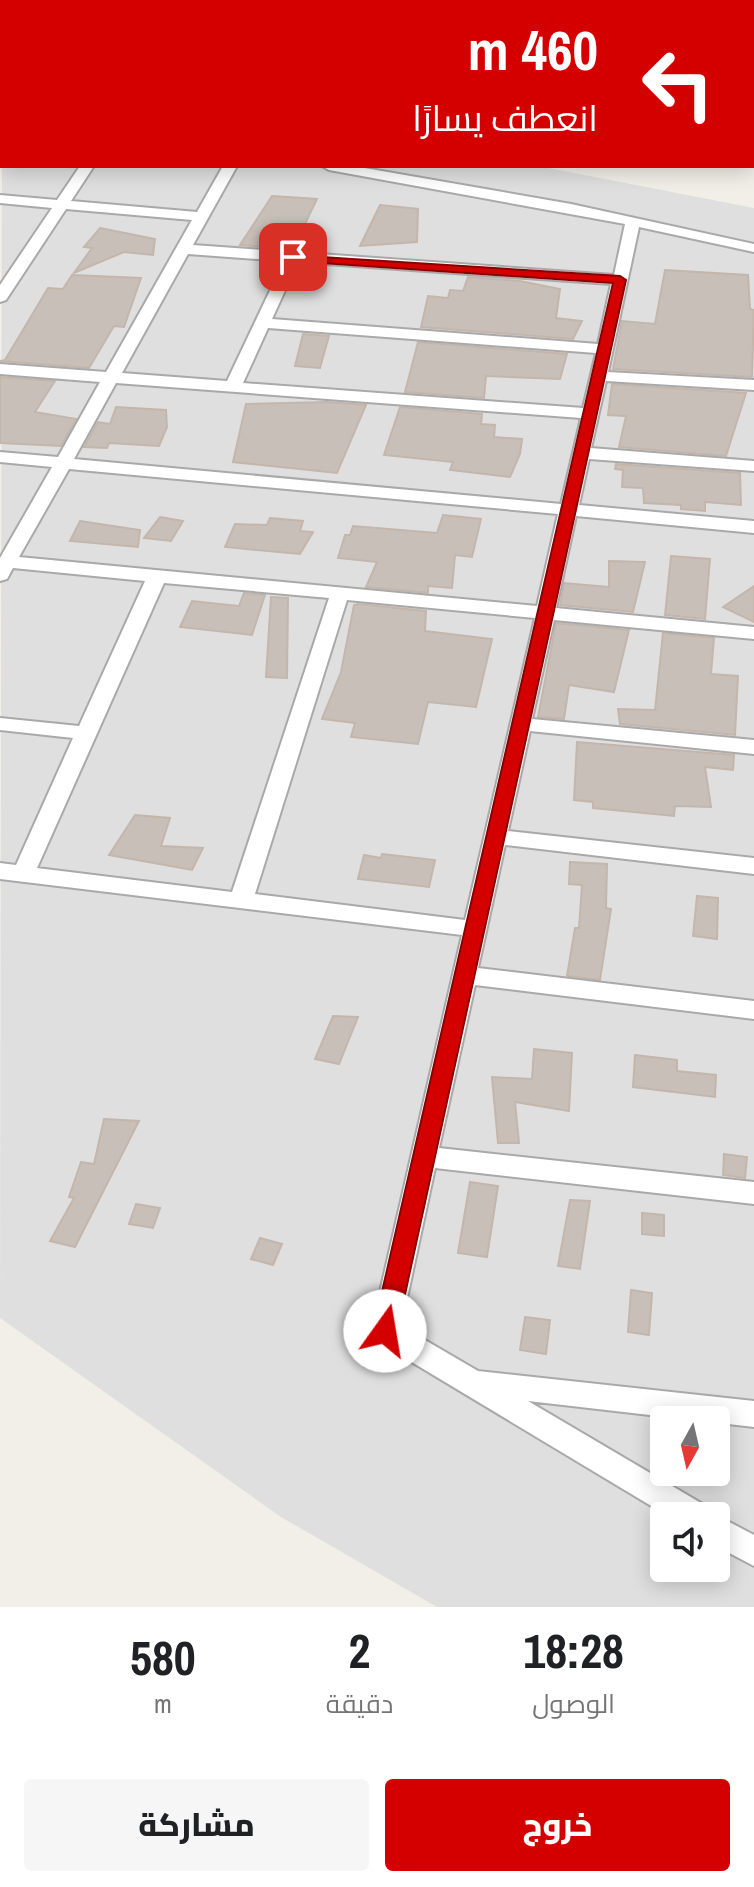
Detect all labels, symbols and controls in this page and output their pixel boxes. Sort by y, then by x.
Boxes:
text: 460 m [468,12,598,87]
icon: left [626,32,730,136]
text: انعطف يسارًا [412,94,598,142]
pin [259,223,327,291]
icon: arrive [271,235,315,279]
position arrow [343,1289,427,1373]
north arrow [650,1406,730,1486]
map controls [650,1406,730,1582]
button: sound [650,1502,730,1582]
text: 2 [349,1618,370,1683]
text: 18:28 [523,1618,624,1683]
text: 580 [130,1625,196,1690]
text: m [154,1686,172,1721]
text: دقيقة [326,1686,393,1721]
text: الوصول [532,1686,615,1721]
button: مشاركة [24,1779,369,1871]
button: خروج [385,1779,730,1871]

